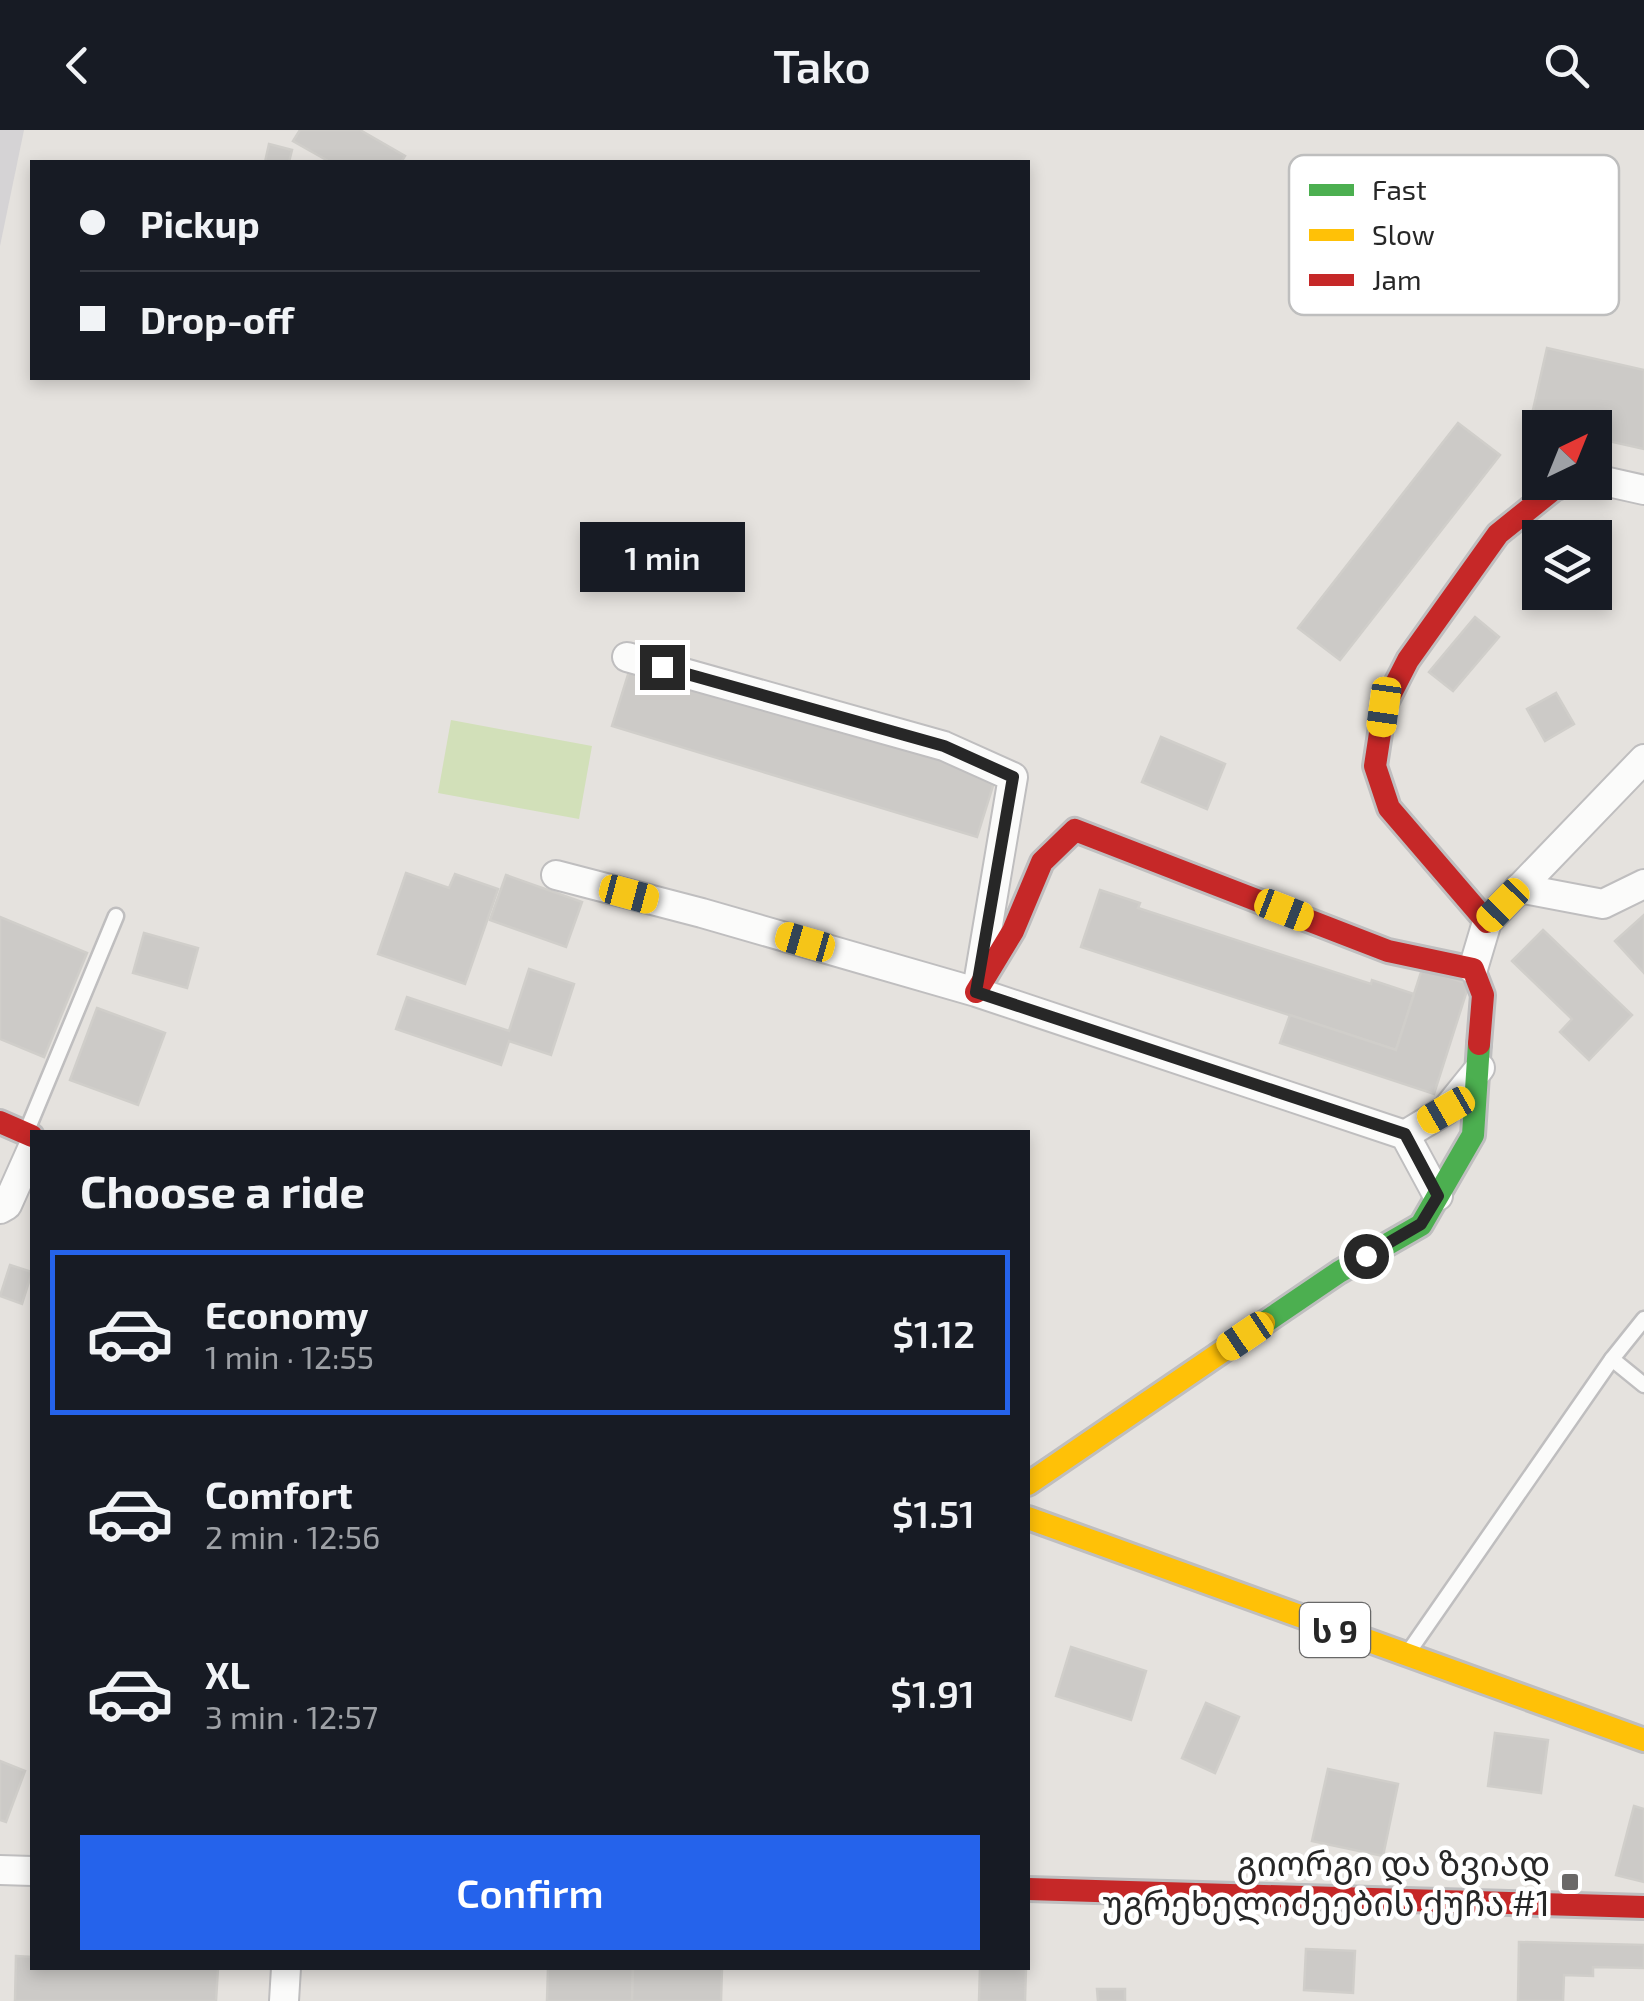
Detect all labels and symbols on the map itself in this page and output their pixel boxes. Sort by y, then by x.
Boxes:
legend [1289,155,1619,315]
text: Fast [1372,172,1427,206]
text: Slow [1372,217,1435,251]
text: Jam [1372,262,1421,296]
north arrow [1522,410,1612,500]
callout: 1 min [580,522,744,592]
route end [640,645,685,690]
car [1365,675,1403,739]
car [596,872,662,916]
car [1471,873,1535,937]
car [1251,885,1317,935]
car [772,919,838,965]
car [1413,1082,1479,1138]
route start [1344,1234,1389,1279]
car [1212,1307,1278,1365]
road number: ს 9 [1300,1603,1370,1657]
place label: გიორგი და ზვიად უგრეხელიძეების ქუჩა #1 [1102,1841,1550,1925]
marker: გიორგი და ზვიად უგრეხელიძეების ქუჩა #1 [1559,1871,1581,1893]

